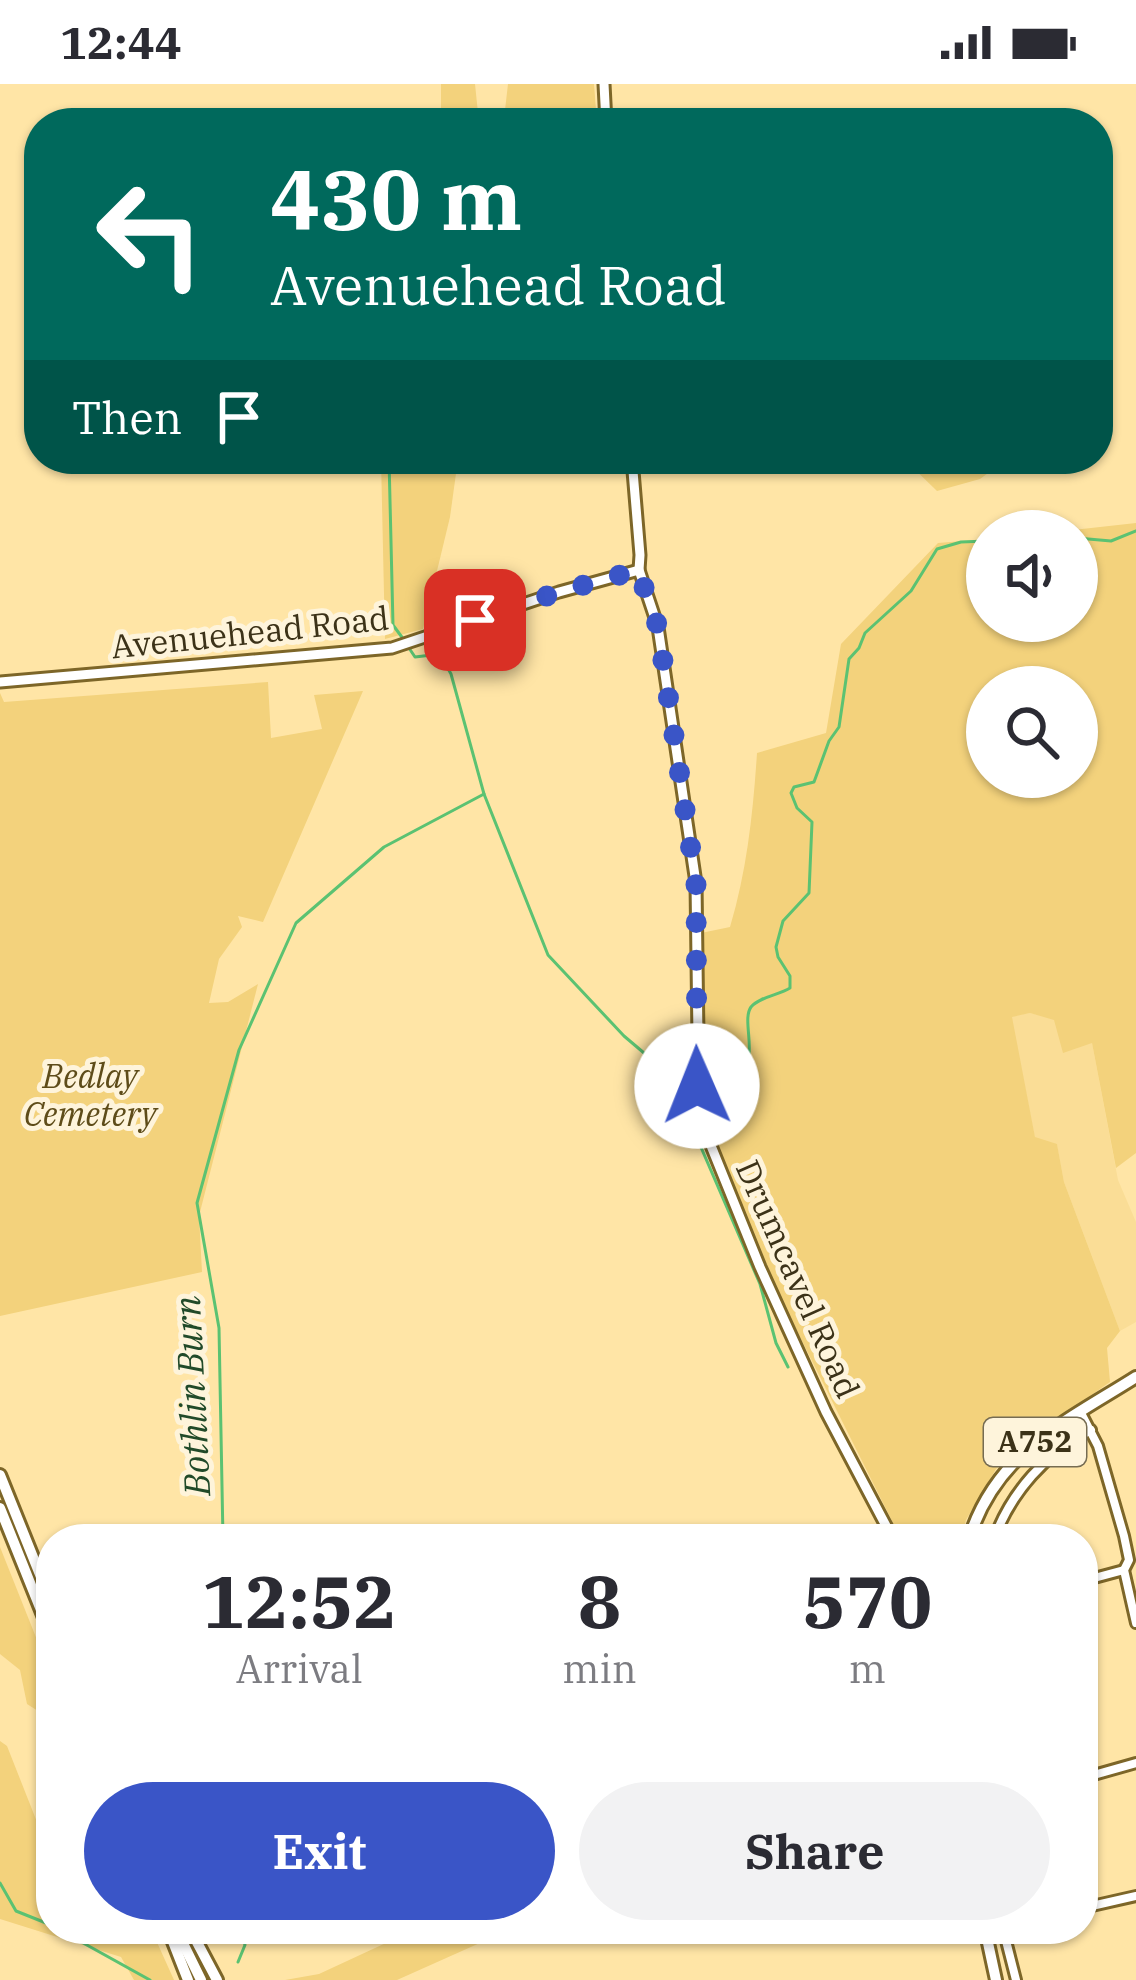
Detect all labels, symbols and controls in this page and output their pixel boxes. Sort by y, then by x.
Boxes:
text: 12:44 [60,13,182,71]
text: 430 m [270,144,522,253]
icon: left [72,156,228,312]
text: Avenuehead Road [270,250,727,320]
icon: arrive [206,384,272,450]
text: Then [72,388,182,446]
map controls [966,510,1098,798]
button: sound [966,510,1098,642]
pin [424,569,526,671]
icon: arrive [442,587,508,653]
street label: Avenuehead Road [109,596,391,667]
button: search [966,666,1098,798]
position arrow [634,1023,760,1149]
park label: Bedlay Cemetery [24,1054,159,1135]
street label: Drumcavel Road [727,1153,870,1405]
water label: Bothlin Burn [163,1294,220,1498]
road number: A752 [984,1418,1086,1466]
text: 12:52 [202,1554,396,1648]
text: 8 [578,1554,621,1648]
text: 570 [803,1554,932,1648]
text: Arrival [236,1643,363,1694]
text: min [562,1643,637,1694]
text: m [849,1643,886,1694]
button: Exit [84,1782,555,1920]
button: Share [579,1782,1050,1920]

